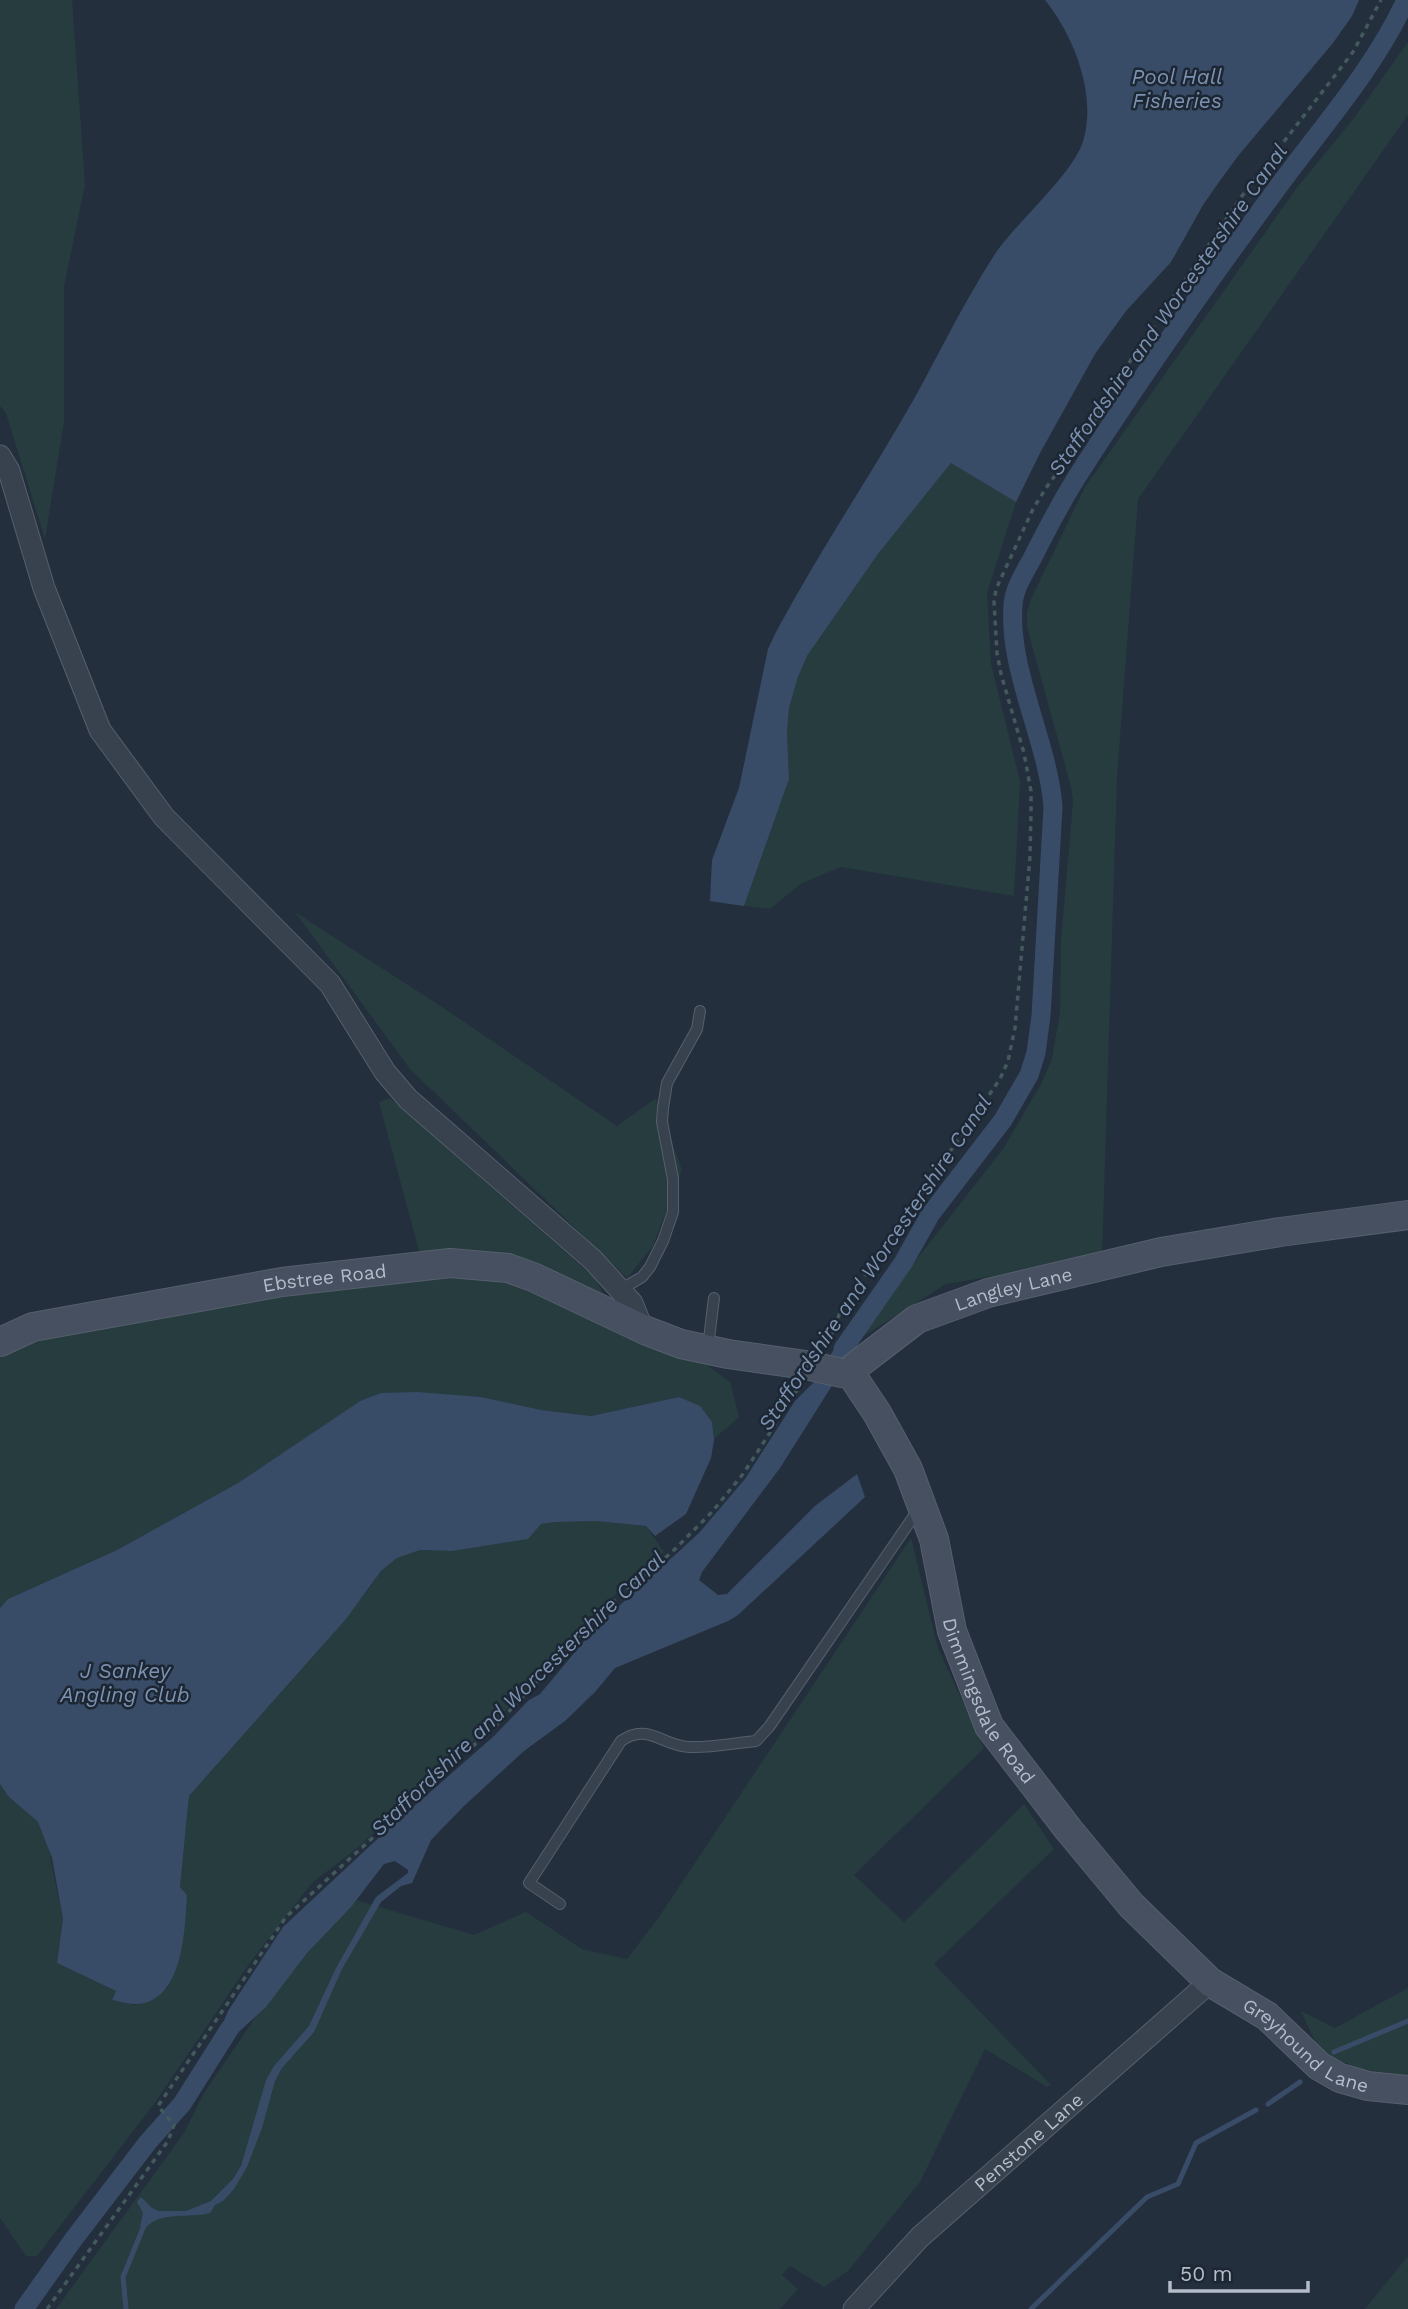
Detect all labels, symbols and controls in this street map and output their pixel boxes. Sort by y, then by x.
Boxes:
water label: Pool Hall Fisheries [1132,64,1222,113]
water label: Staffordshire and Worcestershire Canal [1043,139,1292,480]
water label: Staffordshire and Worcestershire Canal [753,1090,997,1435]
street label: Ebstree Road [261,1259,388,1297]
street label: Langley Lane [951,1262,1074,1316]
water label: Staffordshire and Worcestershire Canal [365,1546,670,1841]
street label: Dimmingsdale Road [938,1616,1040,1788]
water label: J Sankey Angling Club [59,1658,190,1707]
street label: Greyhound Lane [1239,1993,1371,2098]
street label: Penstone Lane [969,2088,1088,2196]
scale bar [1170,2250,1308,2294]
text: 50 m [1180,2261,1232,2286]

